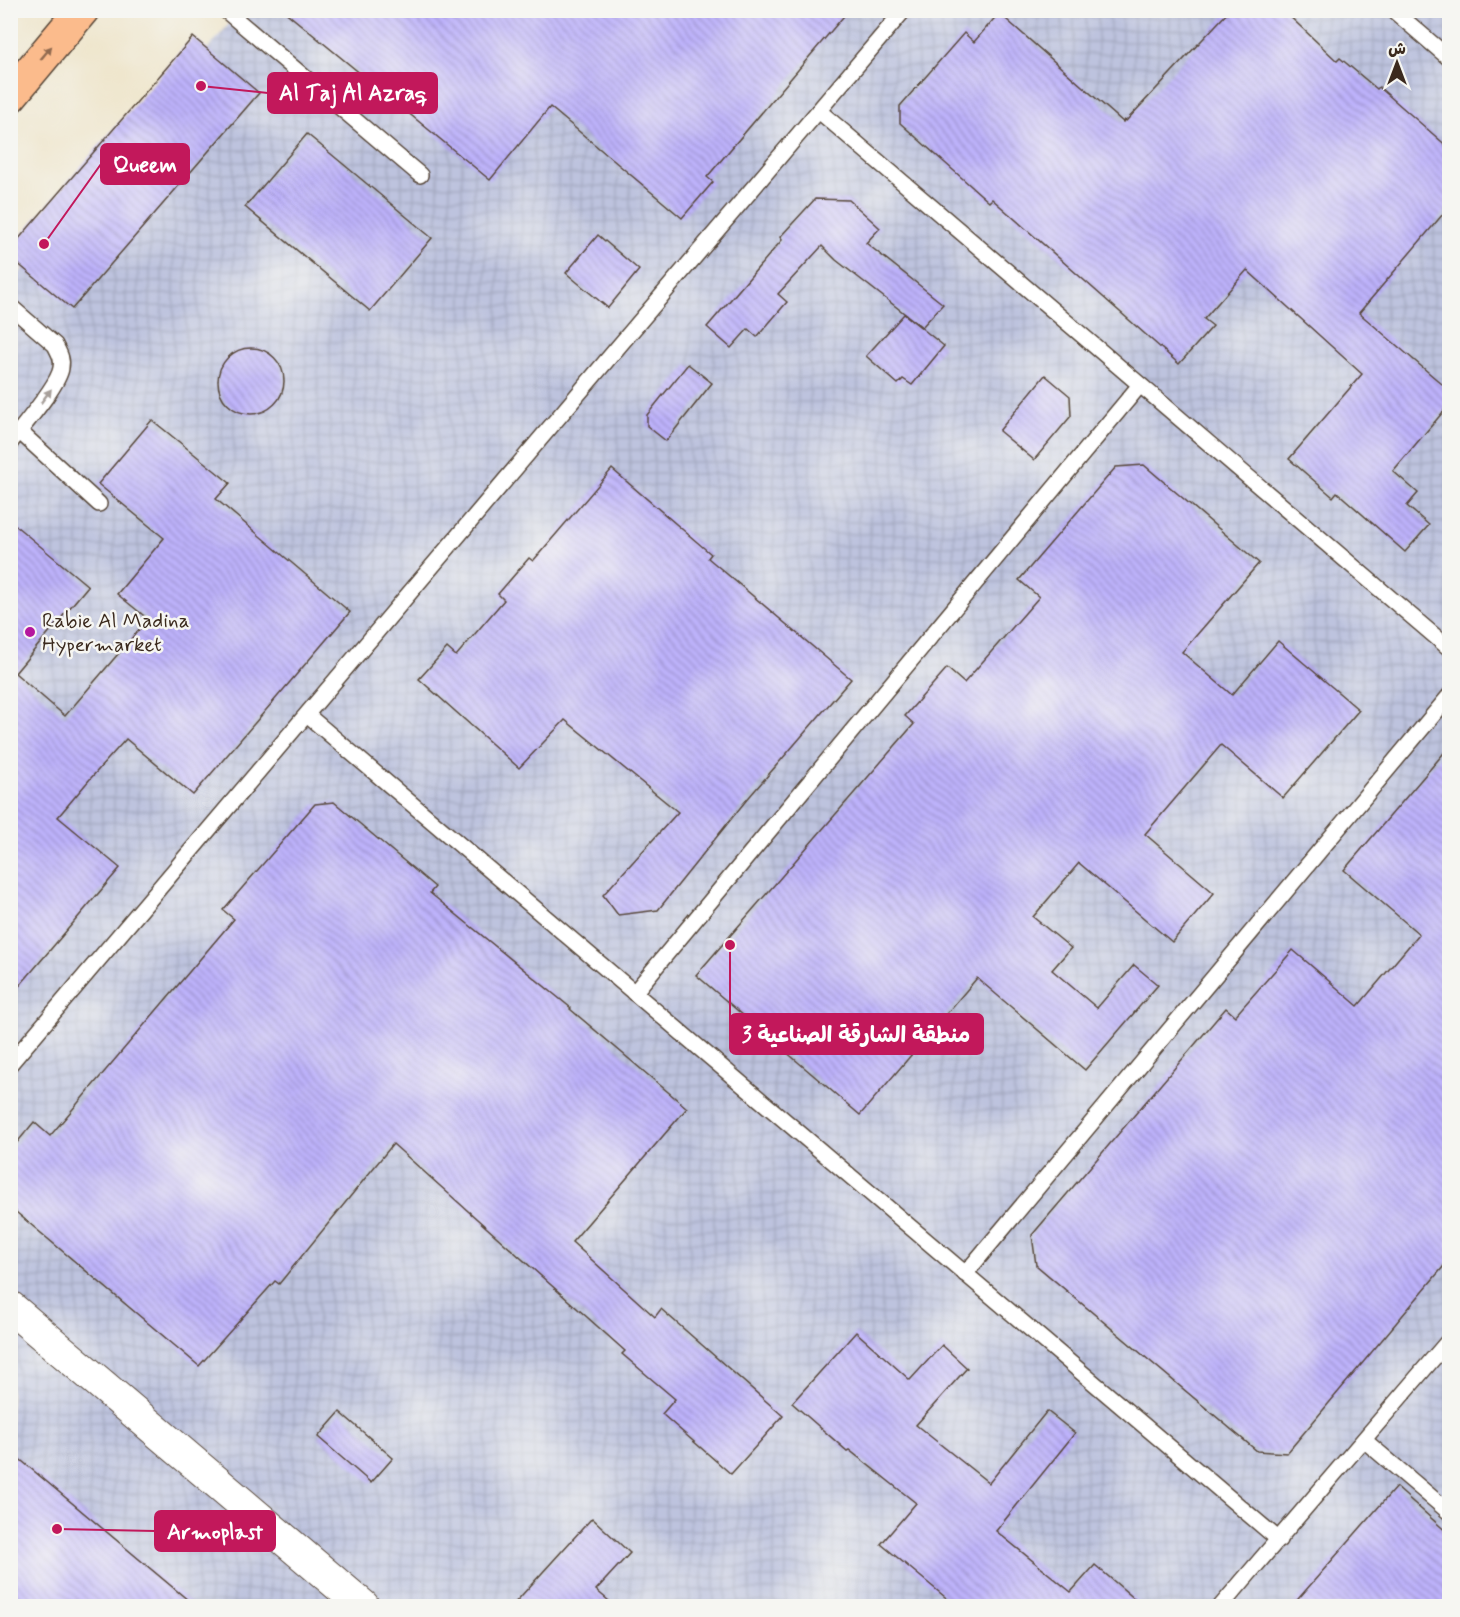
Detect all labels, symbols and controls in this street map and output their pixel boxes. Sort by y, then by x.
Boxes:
north arrow [1367,33,1427,93]
text: ش [1388,39,1406,60]
one-way arrow [40,45,53,61]
callout: Al Taj Al Azraq [268,73,437,113]
text: Al Taj Al Azraq [279,80,427,109]
callout: Queem [101,144,189,184]
text: Queem [113,152,177,180]
one-way arrow [39,389,51,404]
place label: Rabie Al Madina Hypermarket [42,607,189,659]
marker: Rabie Al Madina Hypermarket [23,625,37,639]
callout: منطقة الشارقة الصناعية 3 [730,1014,983,1054]
text: منطقة الشارقة الصناعية 3 [742,1022,970,1050]
callout: Armoplast [155,1511,275,1551]
text: Armoplast [167,1519,264,1547]

